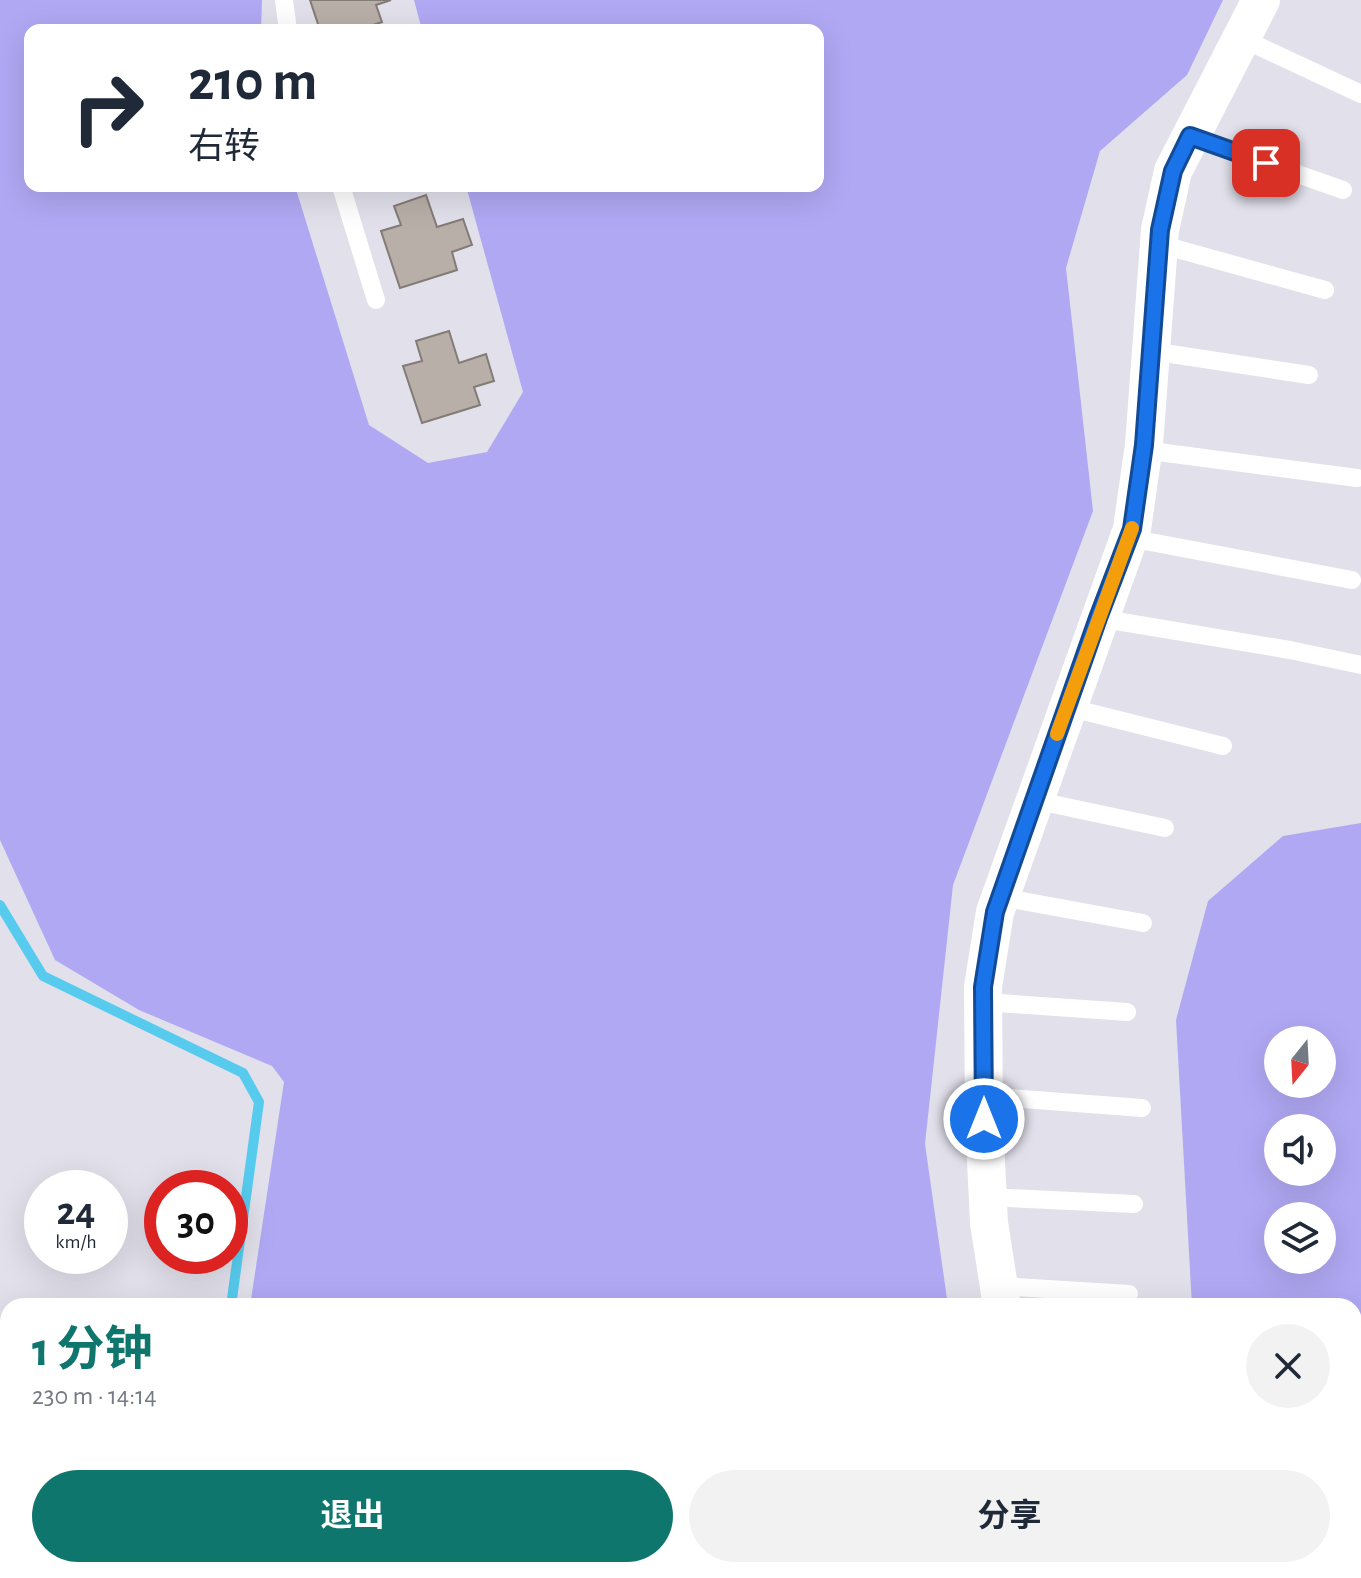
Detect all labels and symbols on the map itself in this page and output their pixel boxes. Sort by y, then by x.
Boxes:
pin [1232,129,1300,197]
north arrow [1264,1026,1336,1098]
position arrow [942,1077,1026,1161]
speed limit sign: 30 [144,1170,248,1274]

